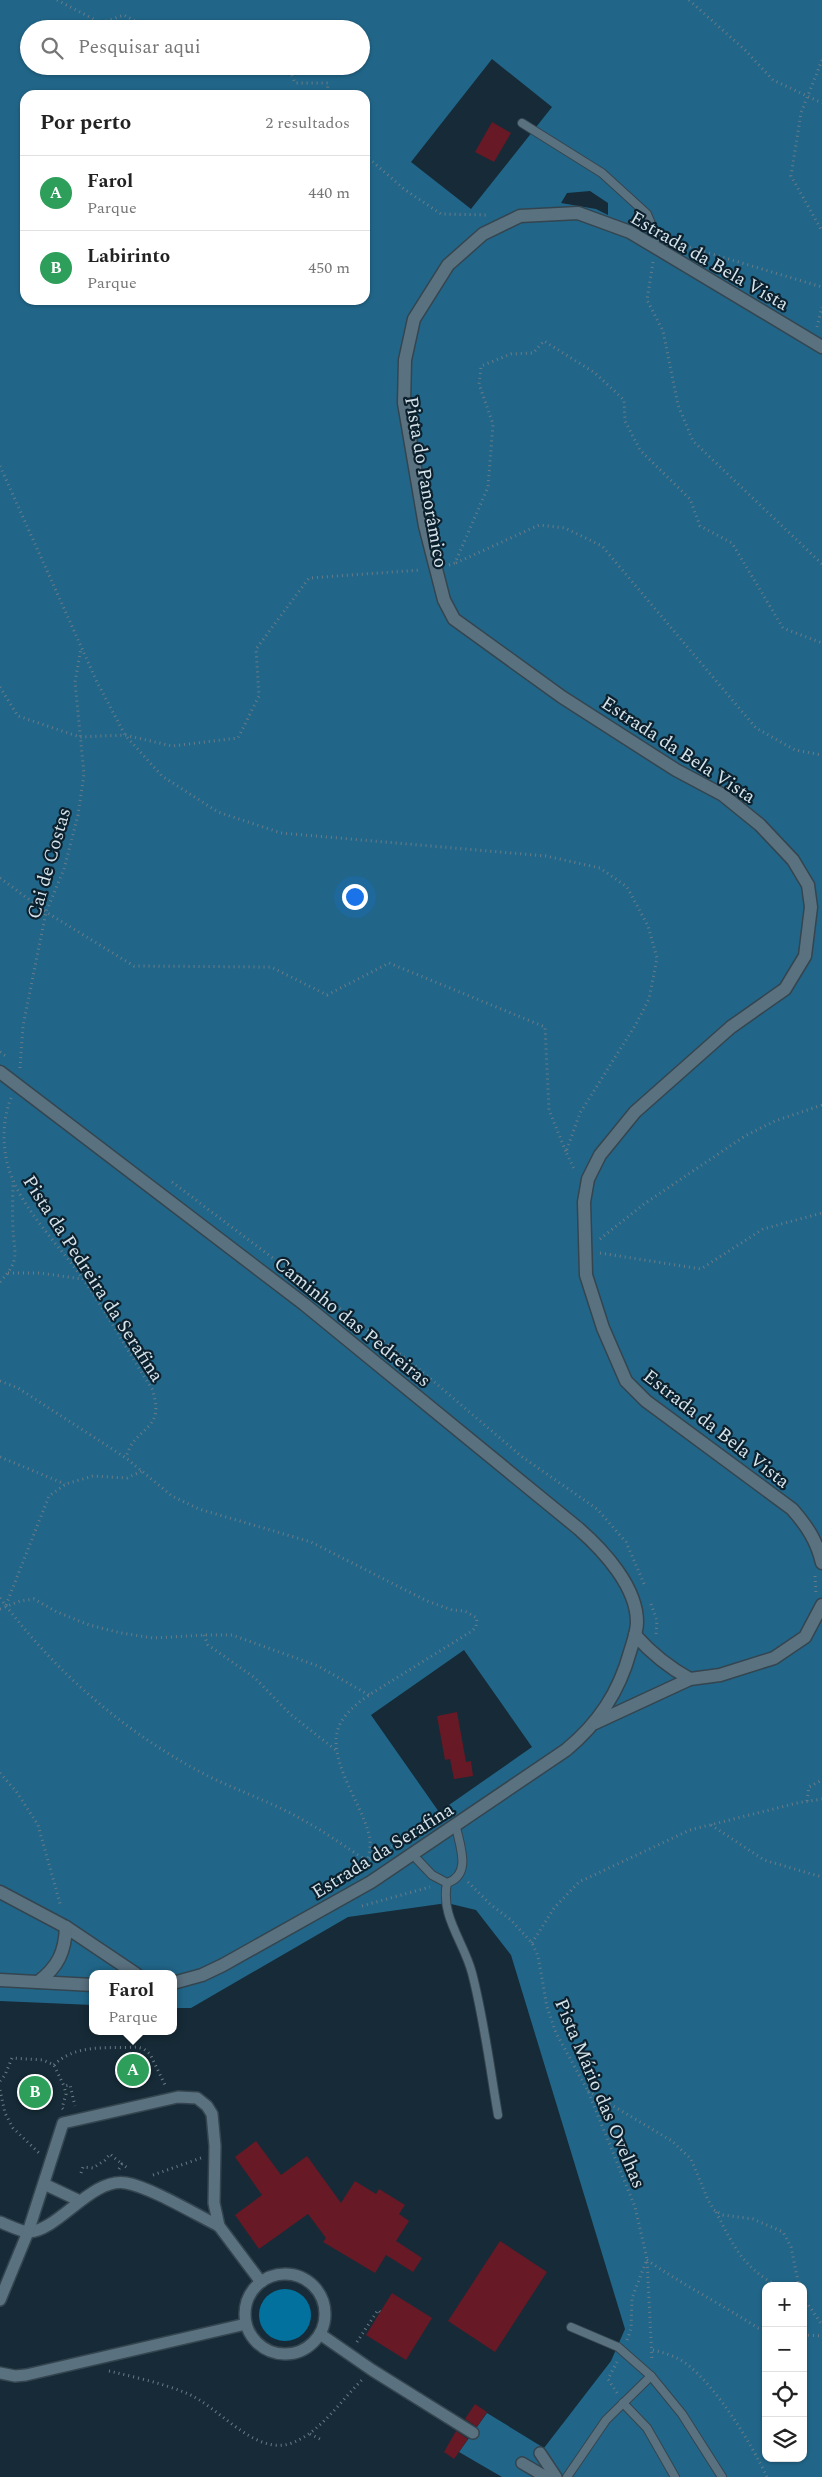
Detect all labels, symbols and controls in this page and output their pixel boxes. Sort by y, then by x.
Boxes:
search box [20,20,370,75]
text: Pesquisar aqui [78,33,201,62]
icon: search [38,34,66,62]
text: Por perto [40,107,131,139]
text: 2 resultados [265,111,350,135]
text: Farol [87,167,133,196]
text: A [50,181,62,205]
text: 440 m [308,181,350,205]
text: Parque [87,196,137,220]
street label: Estrada da Bela Vista [624,204,795,319]
text: Labirinto [87,242,170,271]
text: B [50,256,62,280]
text: 450 m [308,256,350,280]
text: Parque [87,271,137,295]
street label: Pista do Panorâmico [396,394,455,570]
street label: Estrada da Bela Vista [595,689,762,812]
street label: Cai de Costas [20,804,79,923]
your location [342,884,368,910]
street label: Pista da Pedreira da Serafina [15,1170,171,1389]
street label: Caminho das Pedreiras [267,1250,437,1395]
street label: Estrada da Bela Vista [637,1363,796,1496]
street label: Estrada da Serafina [306,1795,460,1907]
popup [89,1970,177,2035]
text: Farol [108,1976,154,2005]
street label: Pista Mário das Ovelhas [546,1994,653,2193]
text: Parque [108,2005,158,2029]
pin: A [117,2051,149,2089]
pin: B [19,2073,51,2111]
map controls [762,2282,807,2462]
button: + [762,2282,807,2327]
button: − [762,2327,807,2372]
button: locate [762,2372,807,2417]
button: layers [762,2417,807,2462]

